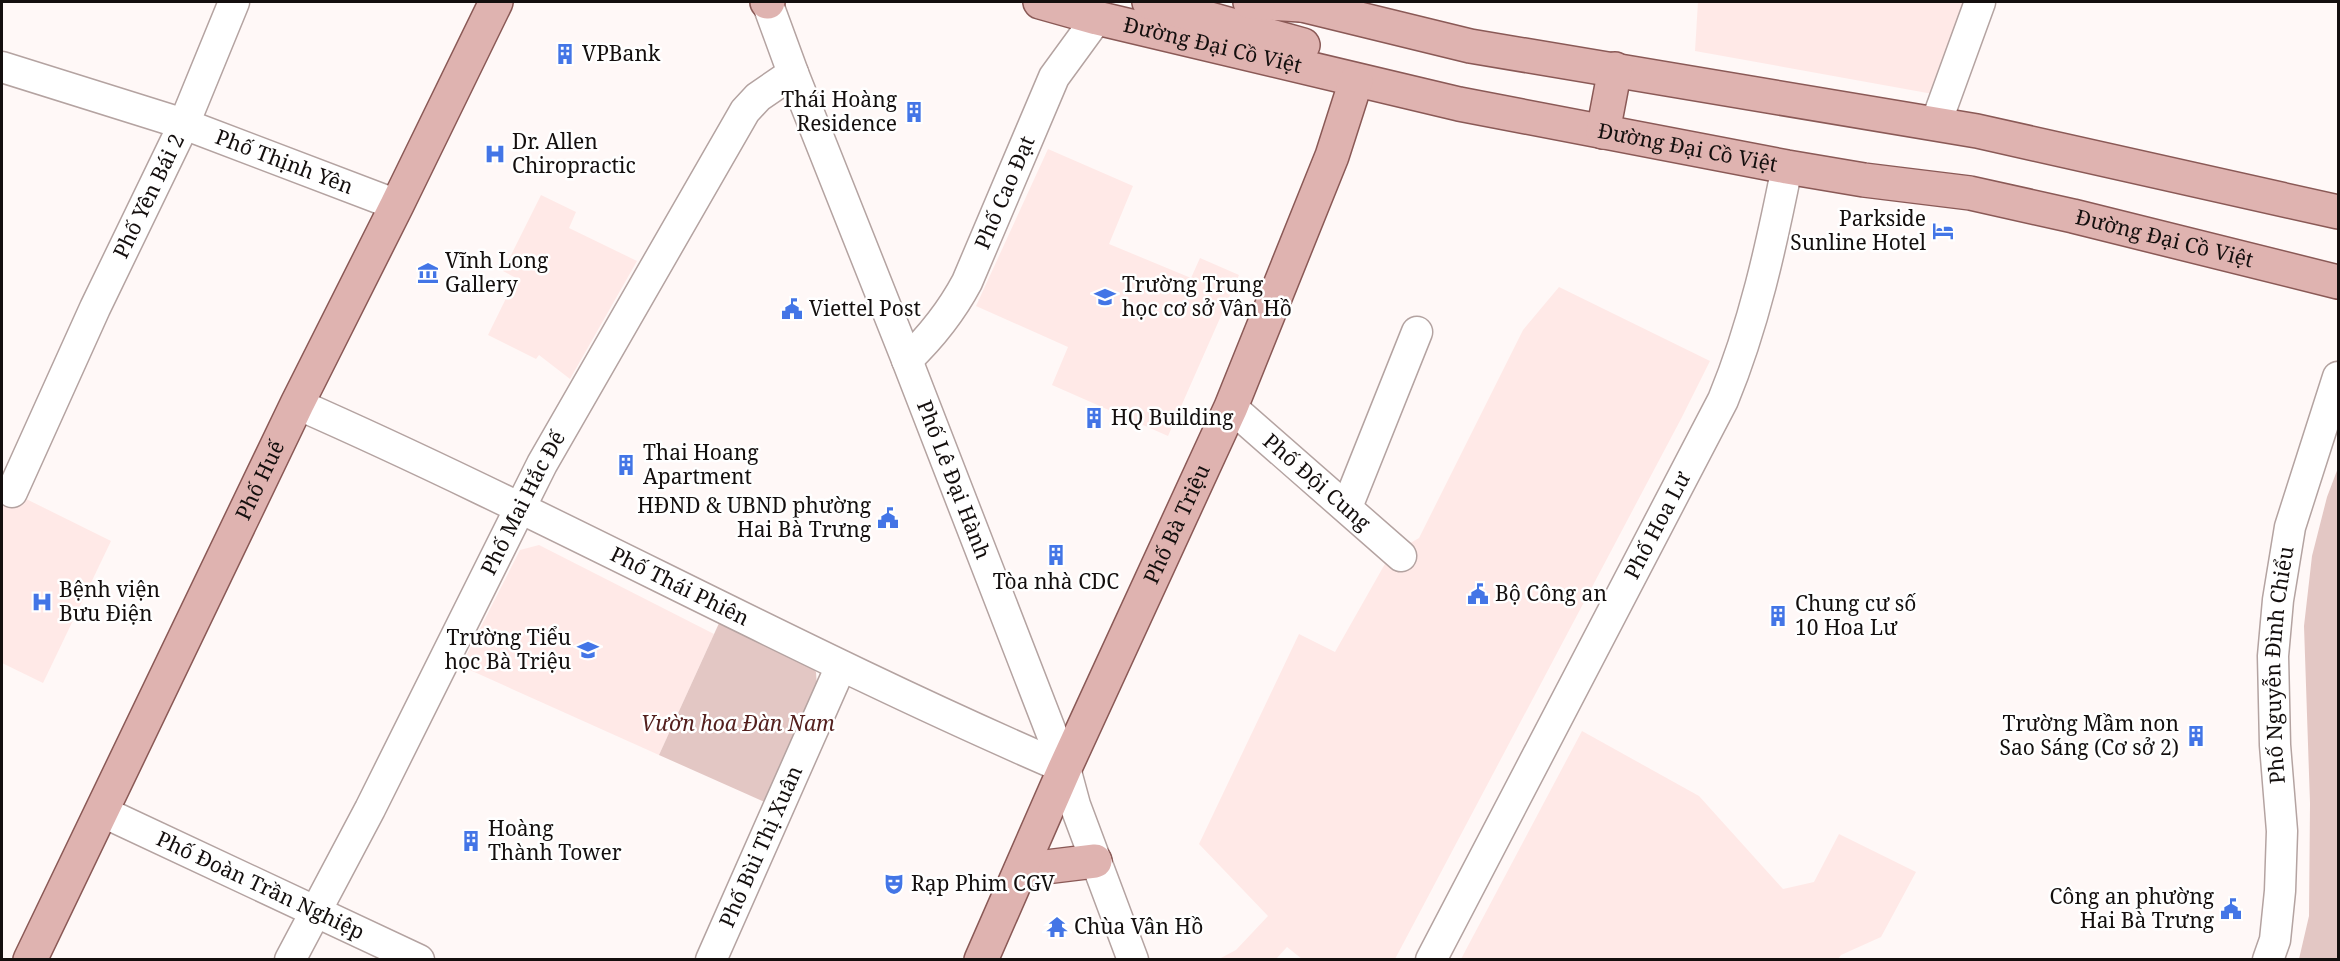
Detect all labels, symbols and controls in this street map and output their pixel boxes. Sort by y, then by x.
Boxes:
street label: Đường Đại Cồ Việt [1121,10,1305,79]
place label: VPBank [582,39,661,67]
building icon: VPBank [553,42,577,66]
place label: Thái Hoàng Residence [781,85,898,137]
building icon: Thái Hoàng Residence [902,100,926,124]
street label: Đường Đại Cồ Việt [1596,116,1780,178]
street label: Phố Thịnh Yên [212,122,358,200]
place label: Dr. Allen Chiropractic [512,127,636,179]
street label: Phố Yên Bái 2 [106,129,190,263]
street label: Phố Cao Đạt [968,131,1040,253]
hospital icon: Dr. Allen Chiropractic [483,142,507,166]
street label: Đường Đại Cồ Việt [2073,202,2257,273]
place label: Parkside Sunline Hotel [1790,204,1926,256]
hotel icon: Parkside Sunline Hotel [1931,219,1955,243]
place label: Vĩnh Long Gallery [445,246,549,298]
museum icon: Vĩnh Long Gallery [416,261,440,285]
place label: Trường Trung học cơ sở Vân Hồ [1122,270,1292,322]
school or university icon: Trường Trung học cơ sở Vân Hồ [1093,285,1117,309]
place label: Viettel Post [809,294,921,322]
public building icon: Viettel Post [780,297,804,321]
street label: Phố Lê Đại Hành [911,396,998,563]
place label: HQ Building [1111,403,1234,431]
building icon: HQ Building [1082,406,1106,430]
street label: Phố Mai Hắc Đế [474,425,571,579]
street label: Phố Đội Cung [1258,427,1378,537]
street label: Phố Huế [228,435,291,524]
place label: Thai Hoang Apartment [643,438,759,490]
building icon: Thai Hoang Apartment [614,453,638,477]
street label: Phố Bà Triệu [1137,459,1216,588]
street label: Phố Hoa Lư [1617,466,1696,583]
place label: HĐND & UBND phường Hai Bà Trưng [637,491,872,543]
public building icon: HĐND & UBND phường Hai Bà Trưng [876,506,900,530]
street label: Phố Thái Phiên [606,539,754,632]
building icon: Tòa nhà CDC [1044,543,1068,567]
street label: Phố Nguyễn Đình Chiểu [2258,544,2300,785]
place label: Tòa nhà CDC [993,567,1119,595]
place label: Bệnh viện Bưu Điện [59,575,160,627]
place label: Bộ Công an [1495,579,1607,607]
public building icon: Bộ Công an [1466,582,1490,606]
place label: Chung cư số 10 Hoa Lư [1795,589,1916,641]
hospital icon: Bệnh viện Bưu Điện [30,590,54,614]
building icon: Chung cư số 10 Hoa Lư [1766,604,1790,628]
place label: Trường Tiểu học Bà Triệu [445,623,571,675]
school or university icon: Trường Tiểu học Bà Triệu [576,638,600,662]
park label: Vườn hoa Đàn Nam [641,709,835,737]
place label: Trường Mầm non Sao Sáng (Cơ sở 2) [2000,709,2179,761]
building icon: Trường Mầm non Sao Sáng (Cơ sở 2) [2184,724,2208,748]
street label: Phố Bùi Thị Xuân [712,761,808,931]
place label: Hoàng Thành Tower [488,814,622,866]
street label: Phố Đoàn Trần Nghiệp [152,824,369,946]
building icon: Hoàng Thành Tower [459,829,483,853]
place label: Rạp Phim CGV [911,869,1055,897]
theatre icon: Rạp Phim CGV [882,872,906,896]
place label: Công an phường Hai Bà Trưng [2049,882,2215,934]
public building icon: Công an phường Hai Bà Trưng [2219,897,2243,921]
place label: Chùa Vân Hồ [1074,912,1203,940]
temple icon: Chùa Vân Hồ [1045,915,1069,939]

